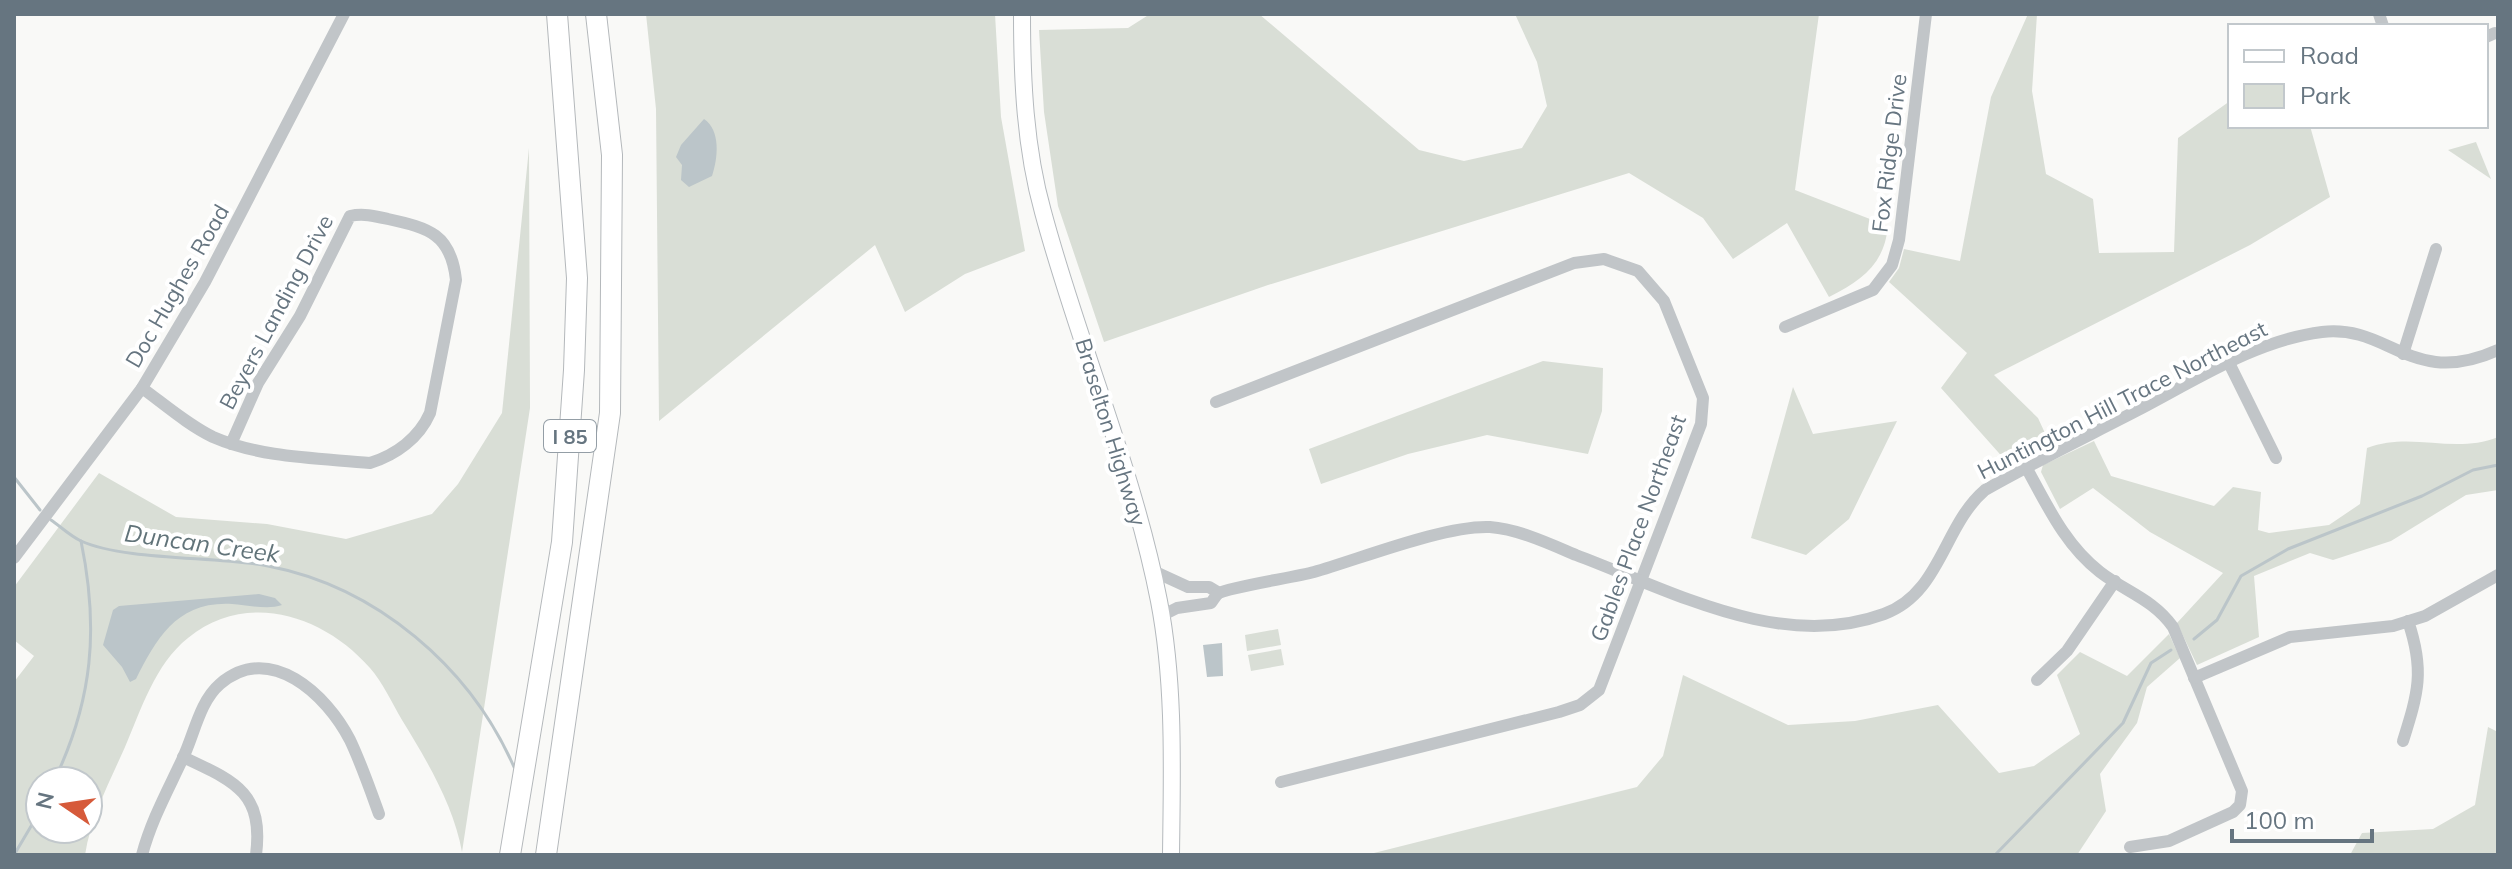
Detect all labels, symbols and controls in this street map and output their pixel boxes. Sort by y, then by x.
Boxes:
legend [2228,24,2488,128]
text: Road [2300,40,2359,70]
street label: Fox Ridge Drive [1865,72,1913,234]
text: Park [2300,80,2351,110]
street label: Doc Hughes Road [119,199,235,373]
street label: Beyers Landing Drive [213,210,339,414]
street label: Huntington Hill Trace Northeast [1972,314,2272,485]
street label: Braselton Highway [1069,335,1153,530]
street label: Gables Place Northeast [1584,410,1692,645]
road number: I 85 [544,420,596,452]
water label: Duncan Creek [123,517,282,569]
north arrow [24,765,104,845]
text: N [29,789,60,812]
scale bar [2232,793,2372,843]
text: 100 m [2244,805,2315,835]

